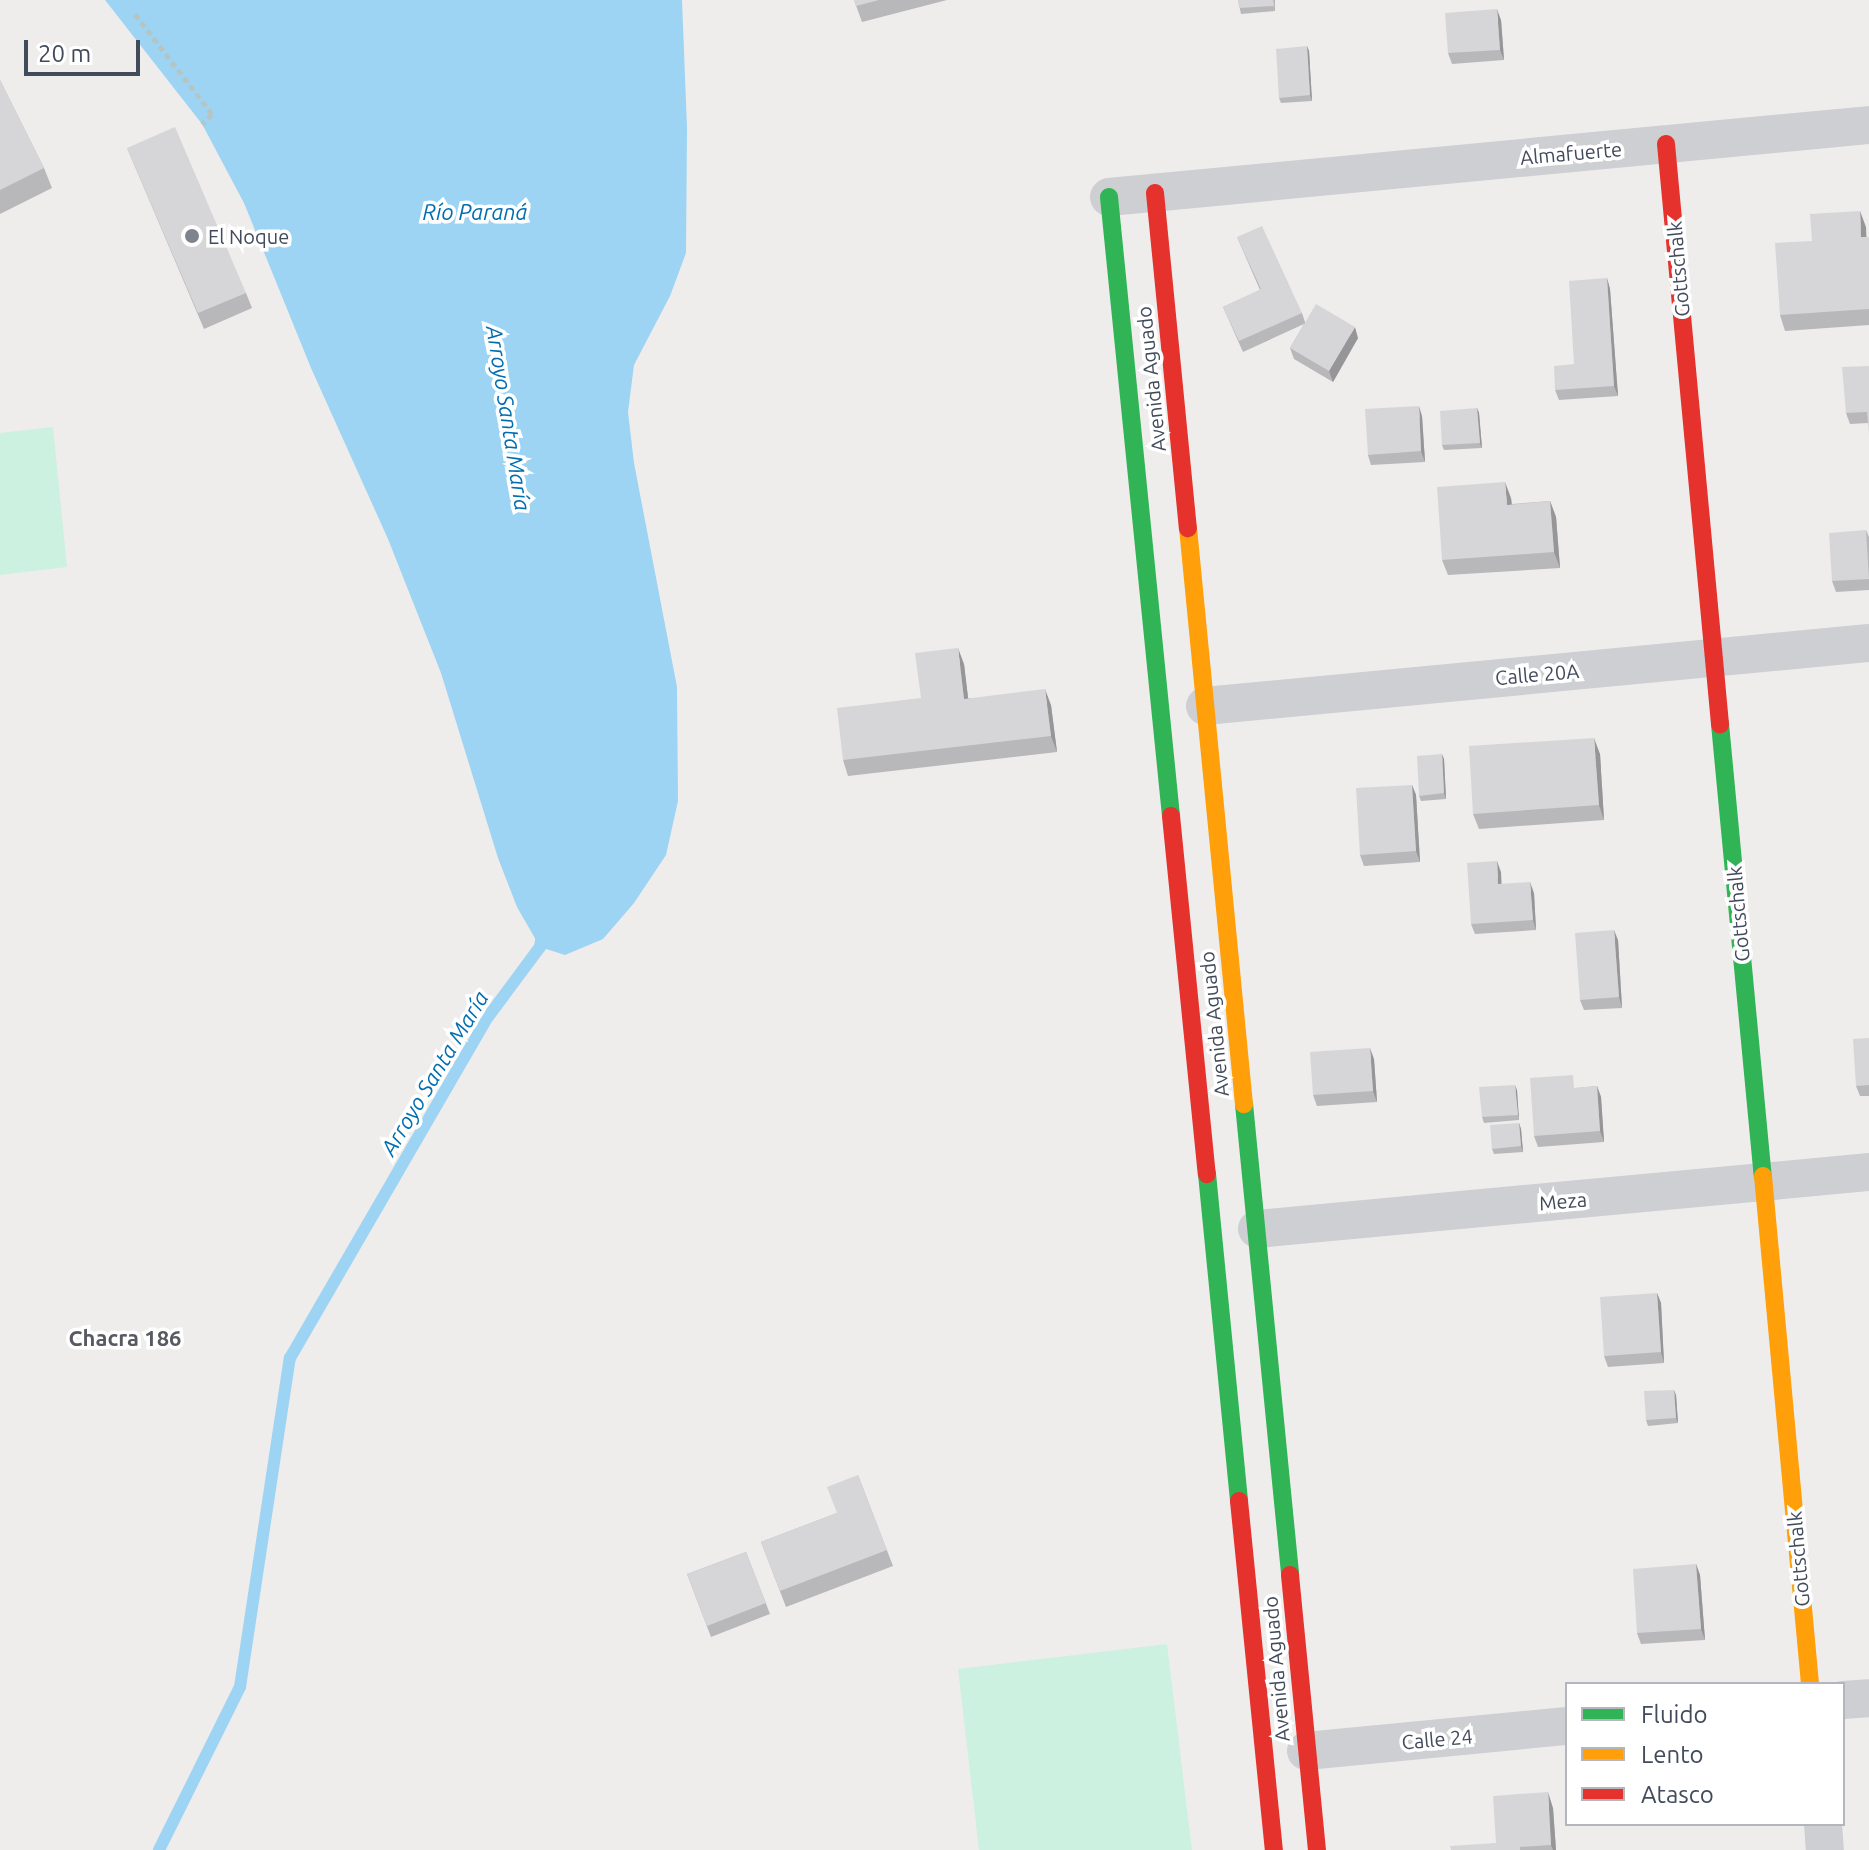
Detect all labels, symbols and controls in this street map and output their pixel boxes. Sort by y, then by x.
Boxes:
scale bar [28,24,144,74]
text: 20 m [38,40,91,67]
street label: Almafuerte [1519,137,1623,169]
water label: Río Paraná [423,199,527,225]
street label: Gottschalk [1662,220,1694,318]
place label: El Noque [208,224,289,248]
marker: El Noque [183,227,201,245]
street label: Avenida Aguado [1131,305,1171,453]
water label: Arroyo Santa María [481,324,537,512]
street label: Calle 20A [1494,658,1580,690]
street label: Gottschalk [1722,865,1754,963]
street label: Avenida Aguado [1194,950,1234,1098]
water label: Arroyo Santa María [374,986,494,1160]
street label: Meza [1538,1187,1588,1215]
district label: Chacra 186 [69,1325,181,1351]
street label: Gottschalk [1782,1510,1814,1608]
street label: Avenida Aguado [1258,1595,1294,1743]
legend [1565,1682,1845,1826]
text: Fluido [1641,1701,1708,1728]
street label: Calle 24 [1400,1724,1474,1754]
text: Lento [1641,1741,1704,1768]
text: Atasco [1641,1781,1714,1808]

